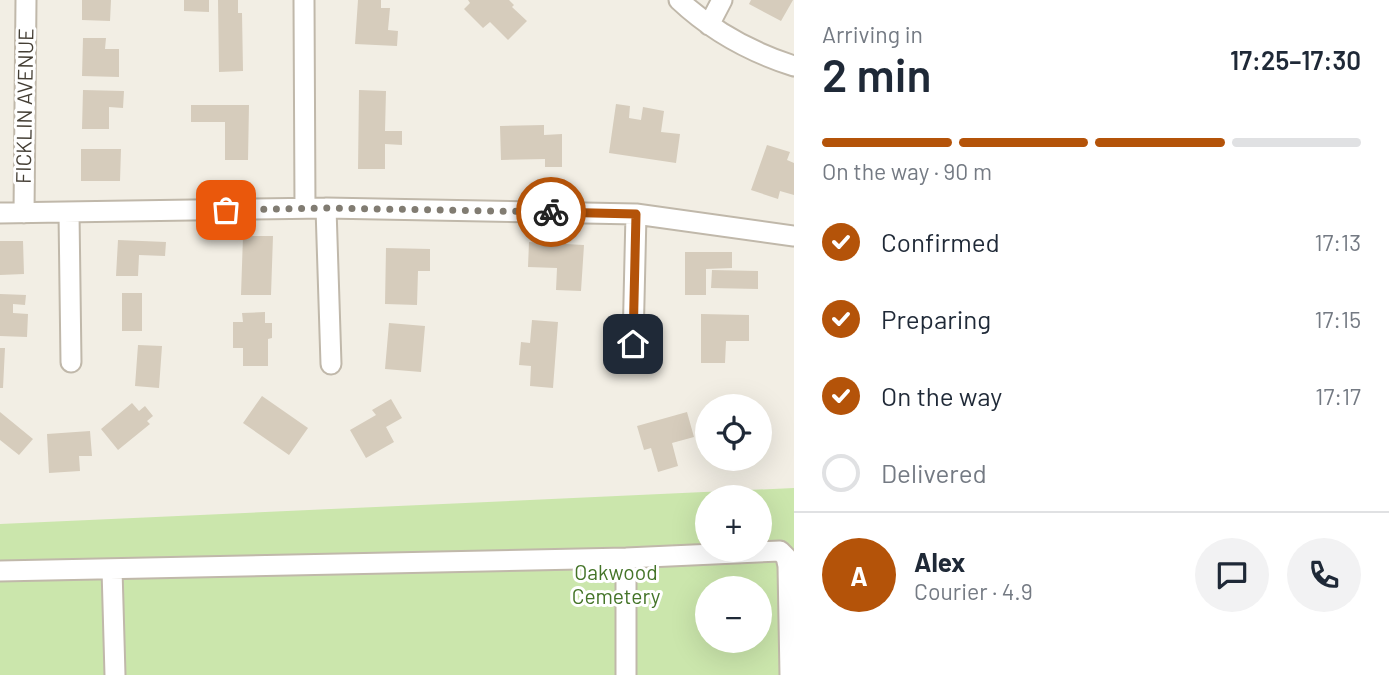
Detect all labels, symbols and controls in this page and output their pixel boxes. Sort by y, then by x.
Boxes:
text: Arriving in [822,20,923,48]
street label: FICKLIN AVENUE [10,28,37,184]
text: 17:25–17:30 [1230,44,1361,75]
text: 2 min [822,46,931,101]
text: On the way · 90 m [822,157,992,185]
courier [516,177,586,247]
pin [196,180,256,240]
icon: bag [207,191,245,229]
icon: bike [532,193,570,231]
icon: check [822,223,860,261]
text: Confirmed [881,226,1000,257]
text: 17:13 [1314,228,1361,256]
icon: check [822,300,860,338]
text: Preparing [881,303,991,334]
text: 17:15 [1314,305,1361,333]
pin [603,314,663,374]
icon: home [614,325,652,363]
icon: check [822,377,860,415]
text: On the way [881,380,1002,411]
text: 17:17 [1315,382,1361,410]
map controls [695,394,772,653]
button: locate [695,394,772,471]
text: Delivered [881,457,987,488]
button: + [695,485,772,562]
button: chat [1195,538,1269,612]
button: phone [1287,538,1361,612]
text: Alex [914,546,965,577]
park label: Oakwood Cemetery [572,559,661,608]
text: A [850,560,868,591]
button: − [695,576,772,653]
text: Courier · 4.9 [914,577,1033,605]

